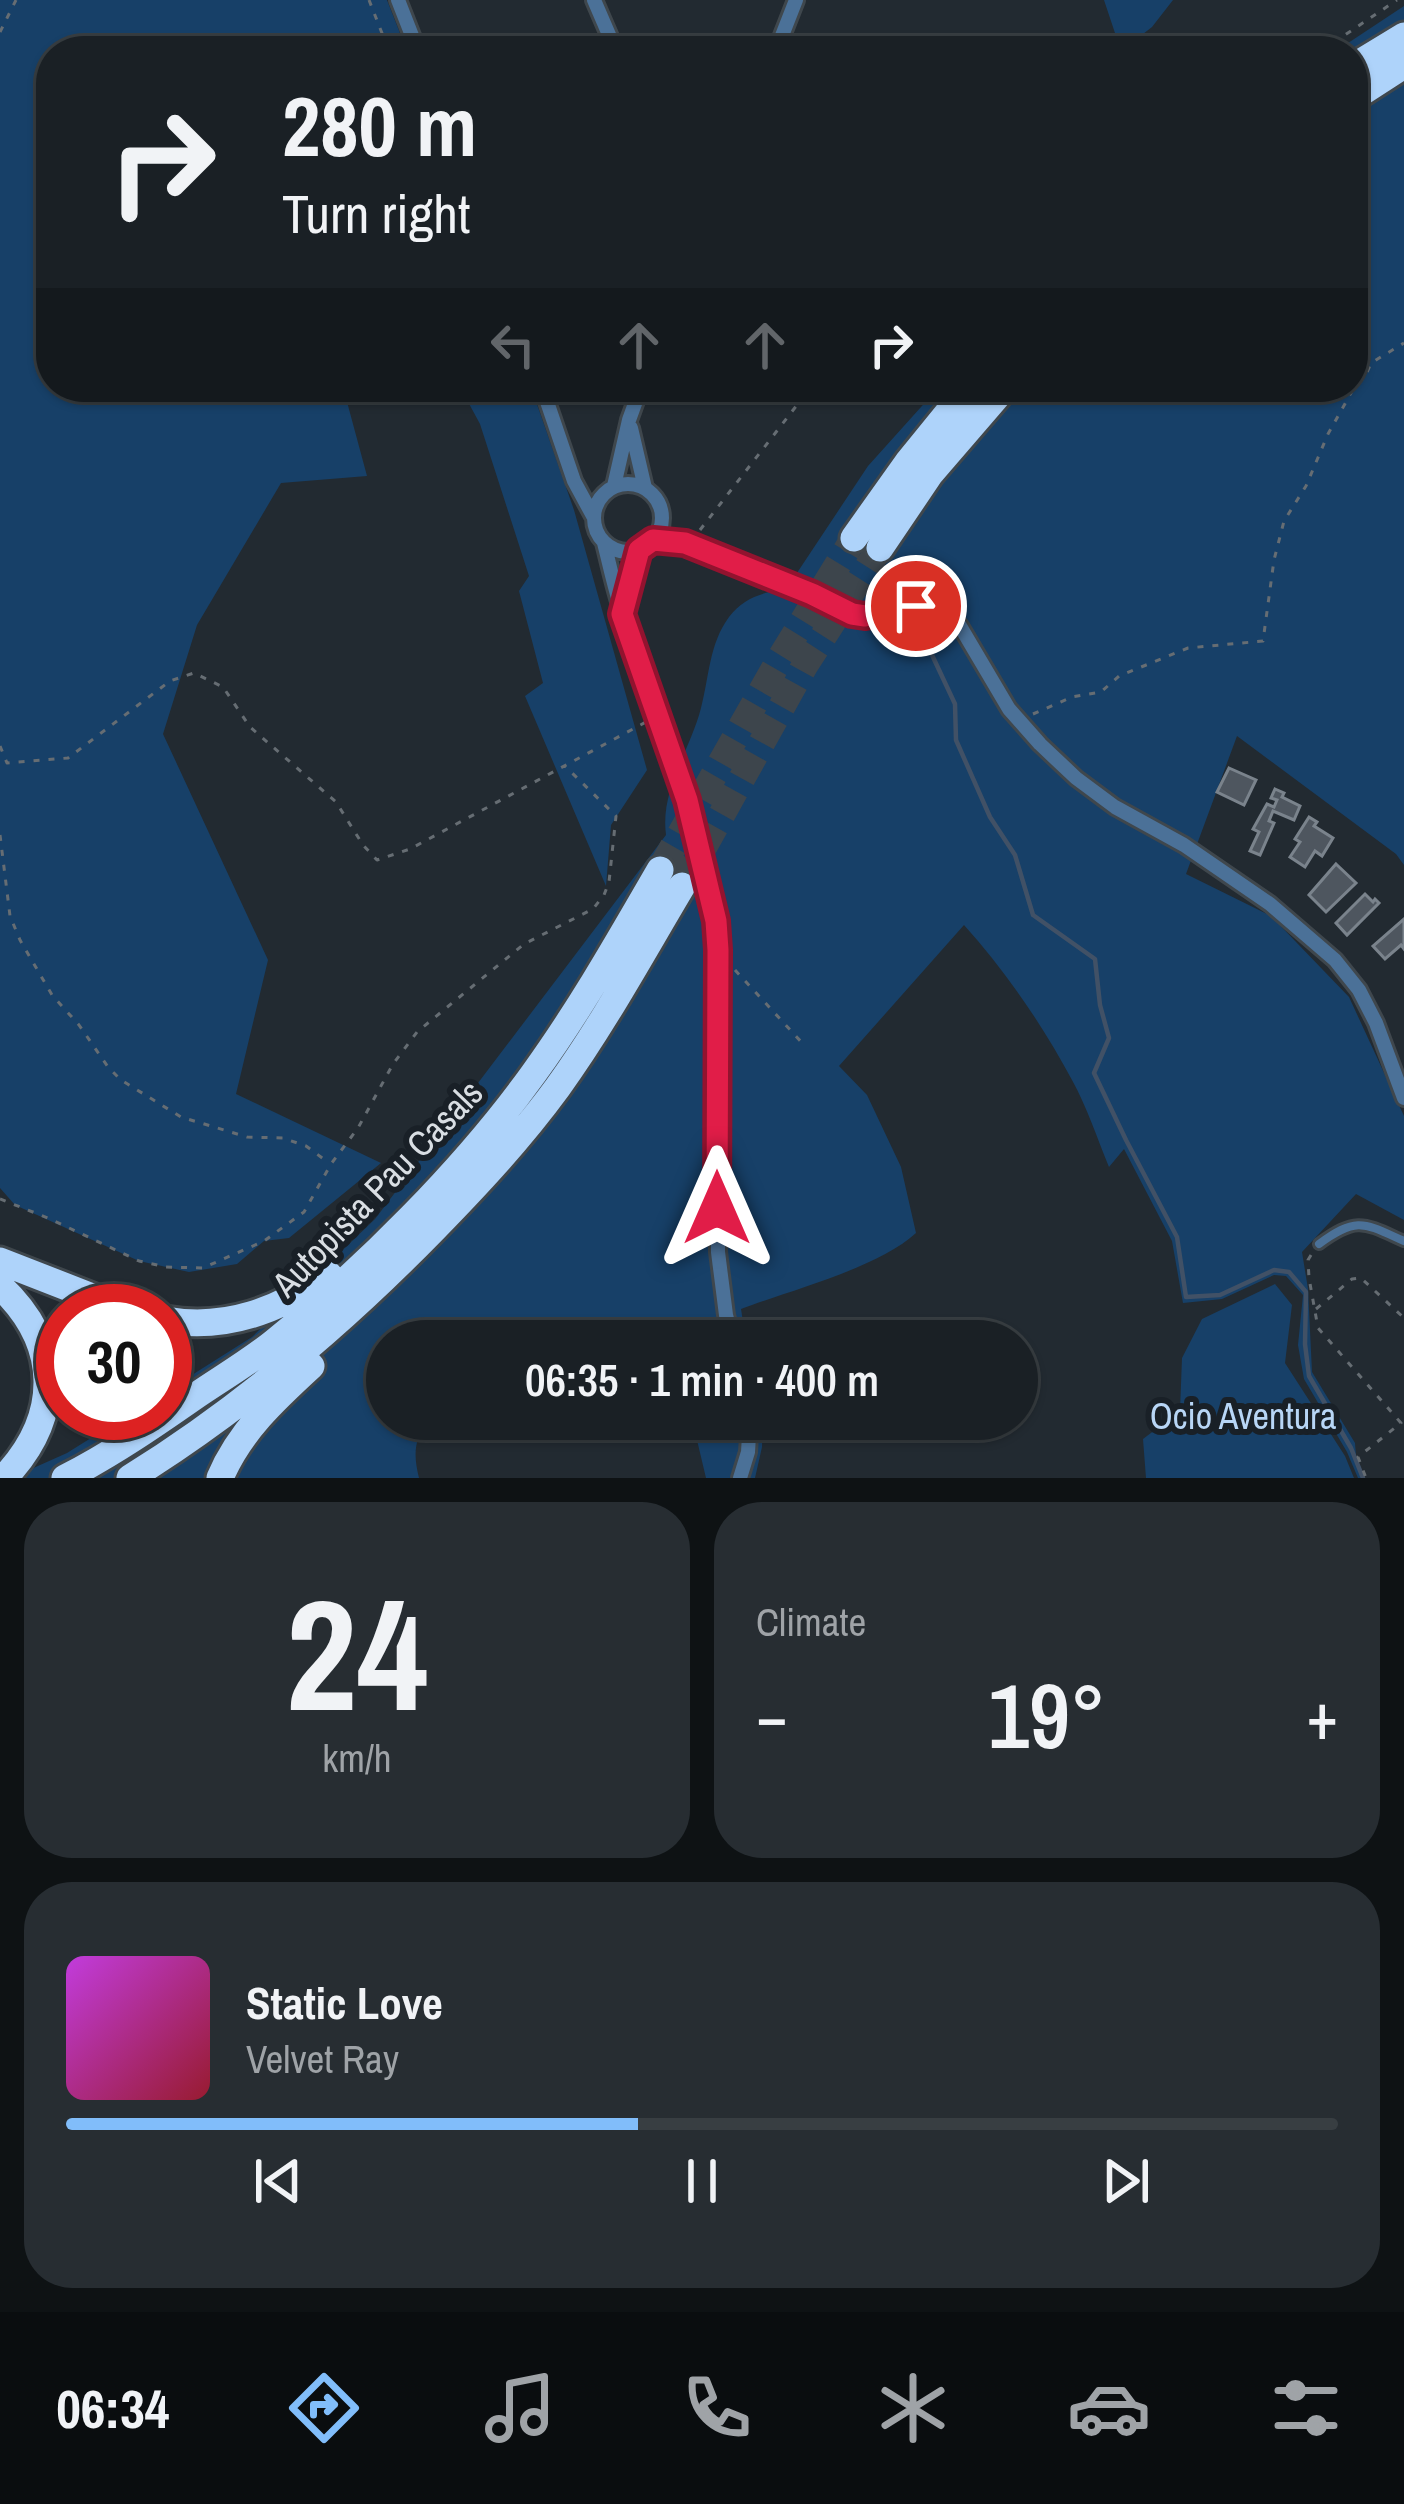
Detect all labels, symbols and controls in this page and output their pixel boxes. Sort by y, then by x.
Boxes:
text: 280 m [282,69,477,182]
icon: right [84,84,240,240]
text: Turn right [282,177,470,250]
icon: left [480,312,546,378]
icon: ahead [606,312,672,378]
icon: ahead [732,312,798,378]
icon: right [858,312,924,378]
pin [865,555,967,657]
icon: arrive [883,573,949,639]
street label: Autopista Pau Casals [260,1069,493,1308]
position arrow [654,1145,780,1271]
speed limit sign: 30 [36,1284,192,1440]
text: 06:35 · 1 min · 400 m [525,1349,879,1410]
park label: Ocio Aventura [1150,1392,1336,1440]
text: 24 [286,1549,428,1759]
text: Climate [756,1596,866,1648]
text: 19° [988,1655,1106,1776]
text: − [756,1671,788,1760]
text: + [1306,1671,1338,1760]
text: km/h [322,1732,392,1784]
text: Static Love [246,1972,443,2033]
text: Velvet Ray [246,2033,399,2085]
icon: previous [245,2148,311,2214]
icon: pause [669,2148,735,2214]
icon: next [1093,2148,1159,2214]
icon: directions [282,2366,366,2450]
icon: music [478,2366,562,2450]
icon: phone [675,2366,759,2450]
icon: climate [871,2366,955,2450]
icon: car [1067,2366,1151,2450]
icon: filters [1264,2366,1348,2450]
text: 06:34 [56,2372,169,2445]

